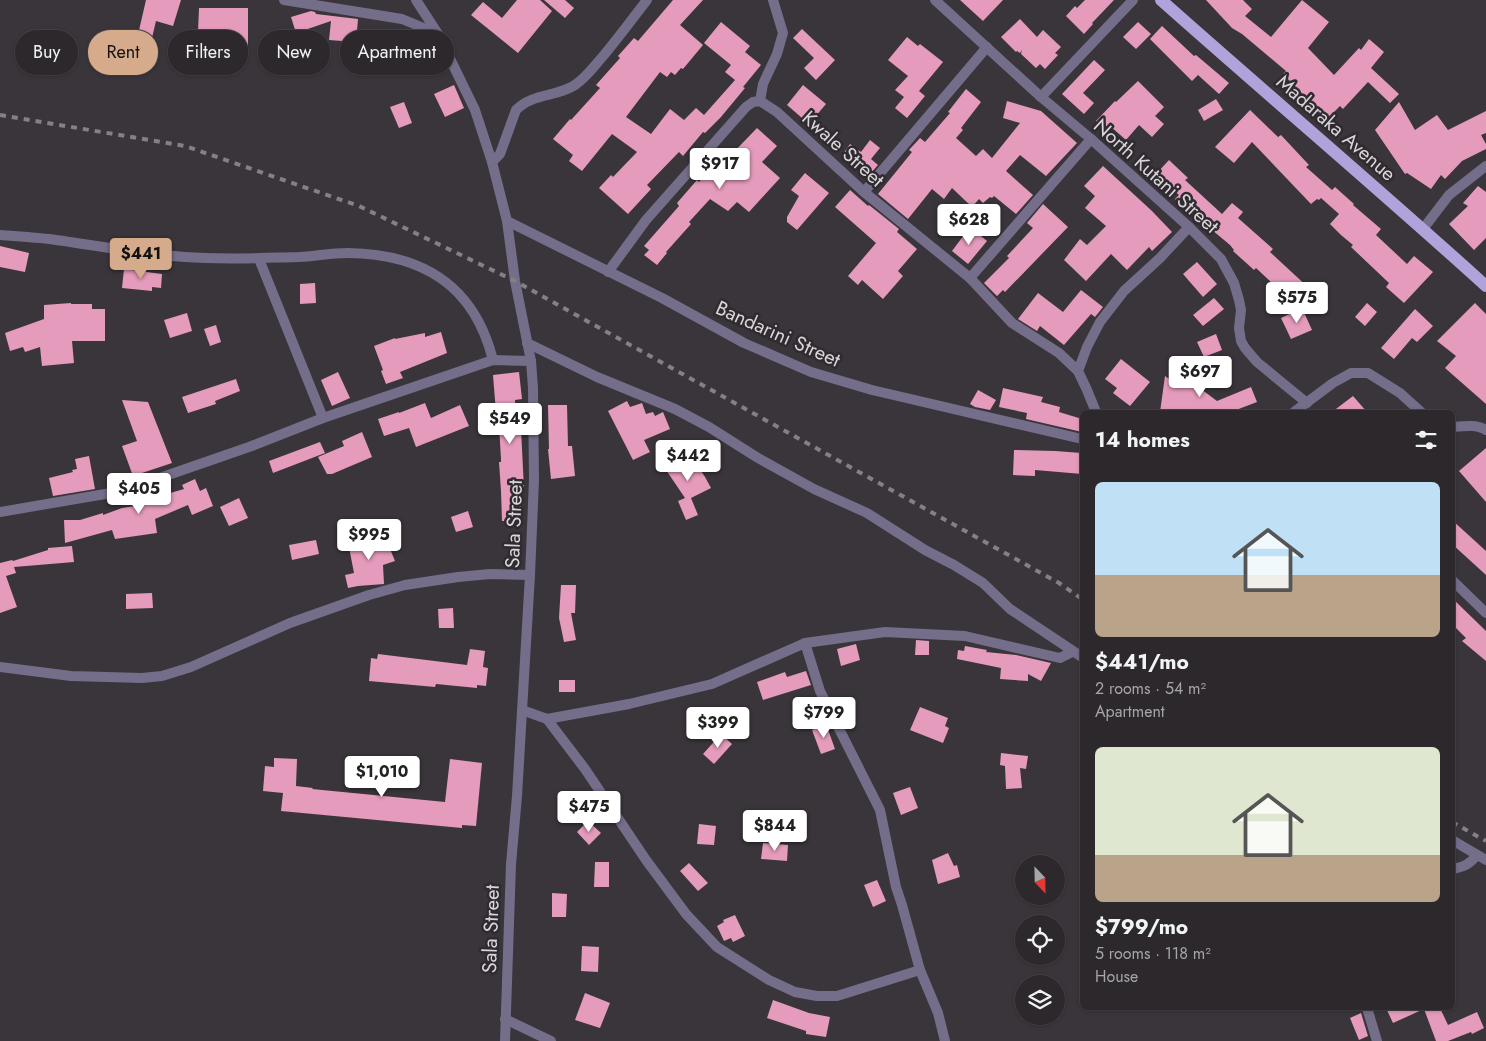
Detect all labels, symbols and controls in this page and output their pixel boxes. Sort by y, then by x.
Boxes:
chip: Buy [15,30,78,75]
chip: Rent [88,30,158,75]
chip: Filters [168,30,248,75]
chip: New [258,30,330,75]
chip: Apartment [340,30,454,75]
street label: Madaraka Avenue [1270,68,1402,188]
street label: Kwale Street [795,104,891,194]
street label: North Kutani Street [1087,112,1225,240]
pin: $917 [690,148,750,190]
text: $917 [701,152,739,175]
pin: $628 [939,204,999,246]
text: $628 [948,208,990,231]
pin: $441 [111,238,171,280]
text: $441 [121,242,161,265]
pin: $575 [1267,282,1327,324]
text: $575 [1277,286,1317,309]
street label: Bandarini Street [711,294,845,375]
pin: $697 [1170,356,1230,398]
text: $697 [1180,360,1220,383]
pin: $549 [480,402,540,445]
text: $549 [489,407,531,430]
text: 14 homes [1095,425,1190,455]
icon: filters [1412,426,1440,454]
pin: $442 [658,440,718,482]
text: $442 [667,444,709,467]
pin: $405 [109,472,169,515]
text: $405 [118,477,160,500]
street label: Sala Street [498,479,530,569]
icon: home [1223,515,1313,605]
pin: $995 [339,518,399,561]
text: $995 [348,523,390,546]
text: $441/mo [1095,647,1189,677]
text: 2 rooms · 54 m² [1095,677,1206,700]
pin: $799 [794,696,854,739]
text: Apartment [1095,700,1165,723]
text: $799 [803,701,845,724]
pin: $399 [688,706,748,749]
text: $399 [697,711,739,734]
pin: $1,010 [341,756,423,798]
text: $1,010 [356,760,408,783]
icon: home [1223,780,1313,870]
pin: $475 [559,790,619,833]
text: $475 [568,795,610,818]
pin: $844 [745,810,805,852]
text: $844 [754,814,796,837]
north arrow [1015,855,1065,905]
map controls [1015,855,1065,1025]
street label: Sala Street [475,884,507,974]
text: $799/mo [1095,912,1188,942]
button: locate [1015,915,1065,965]
text: 5 rooms · 118 m² [1095,942,1211,965]
text: House [1095,965,1138,988]
button: layers [1015,975,1065,1025]

